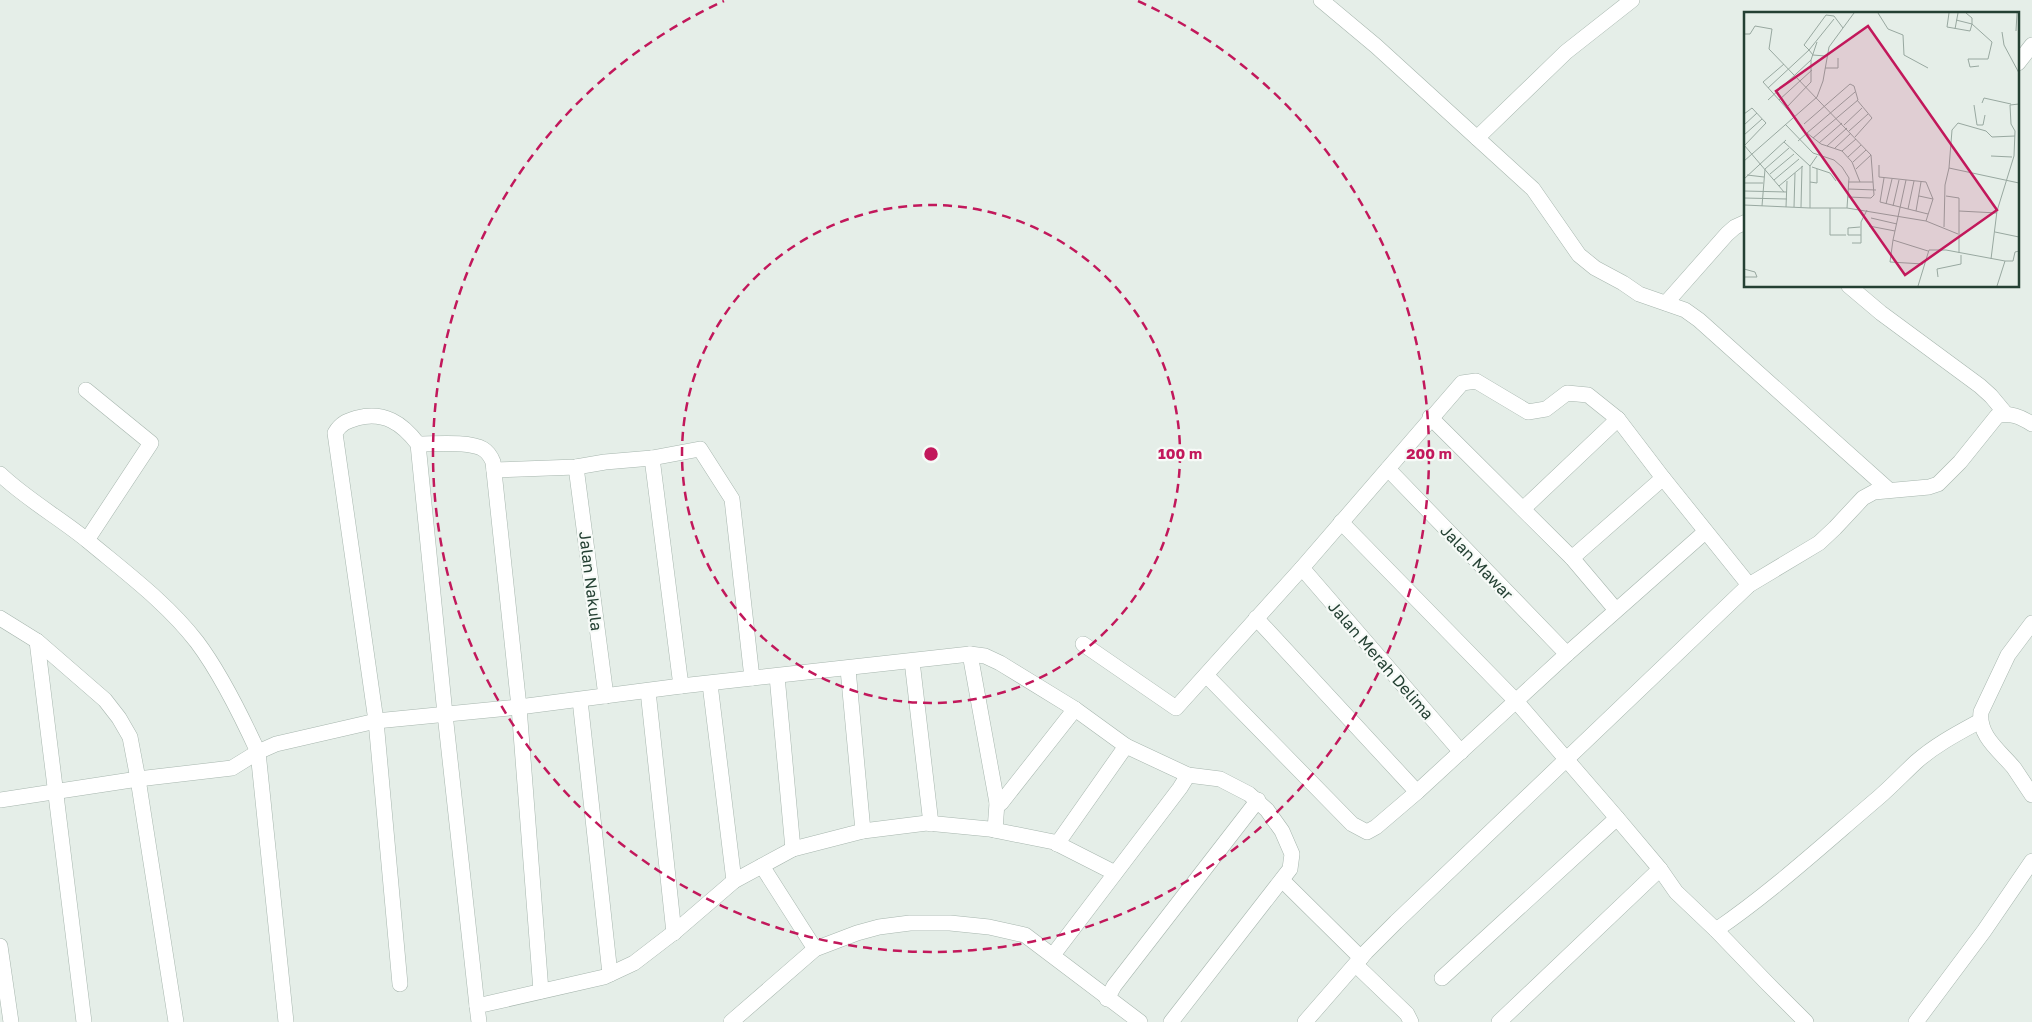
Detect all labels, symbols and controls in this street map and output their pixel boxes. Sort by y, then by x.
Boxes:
inset map [1744,12,2020,288]
text: 100 m [1158,444,1202,462]
text: 200 m [1406,444,1452,462]
centre of rings [922,445,940,463]
street label: Jalan Mawar [1436,520,1518,604]
street label: Jalan Nakula [575,530,607,632]
street label: Jalan Merah Delima [1324,596,1438,724]

